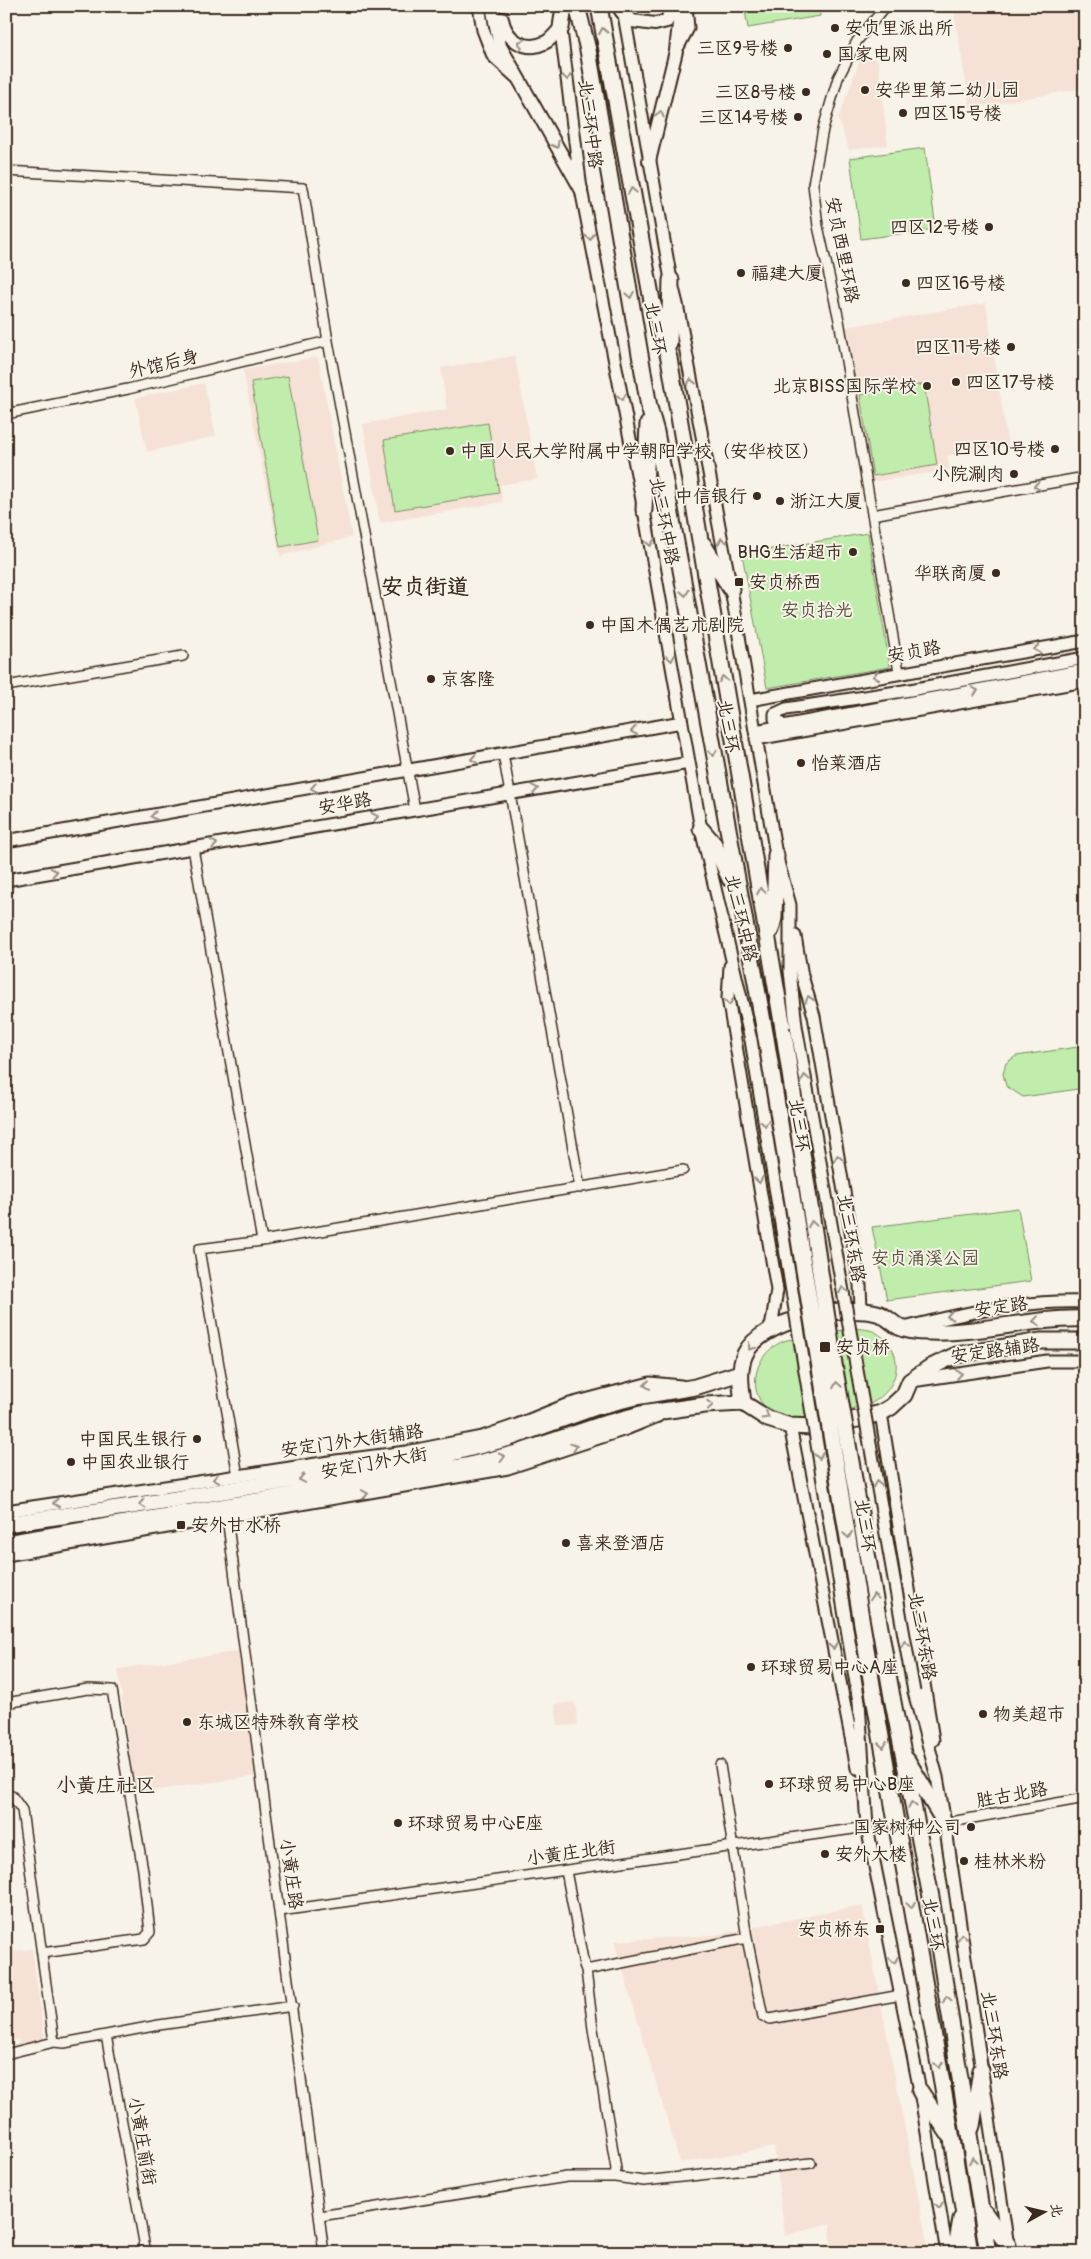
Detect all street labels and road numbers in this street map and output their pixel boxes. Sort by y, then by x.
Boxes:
street label: 北三环中路 [573,78,607,170]
street label: 安贞西里环路 [820,195,864,305]
street label: 北三环 [639,299,671,357]
street label: 外馆后身 [126,345,202,383]
street label: 北三环中路 [644,475,684,567]
street label: 安贞路 [885,636,943,668]
street label: 北三环 [712,697,744,755]
street label: 安华路 [316,788,374,820]
street label: 北三环中路 [720,872,762,964]
street label: 北三环 [783,1097,815,1153]
street label: 北三环东路 [832,1192,870,1284]
street label: 安定路 [973,1292,1029,1322]
street label: 安定路辅路 [949,1333,1041,1369]
street label: 安定门外大街辅路 [279,1420,425,1462]
street label: 安定门外大街 [319,1443,429,1483]
street label: 北三环 [849,1497,881,1553]
street label: 北三环东路 [903,1590,941,1682]
street label: 胜古北路 [975,1777,1049,1813]
street label: 小黄庄北街 [525,1835,617,1871]
street label: 小黄庄路 [275,1837,307,1911]
street label: 北三环 [917,1895,949,1953]
street label: 北三环东路 [976,1989,1012,2081]
street label: 小黄庄前街 [123,2095,161,2187]

